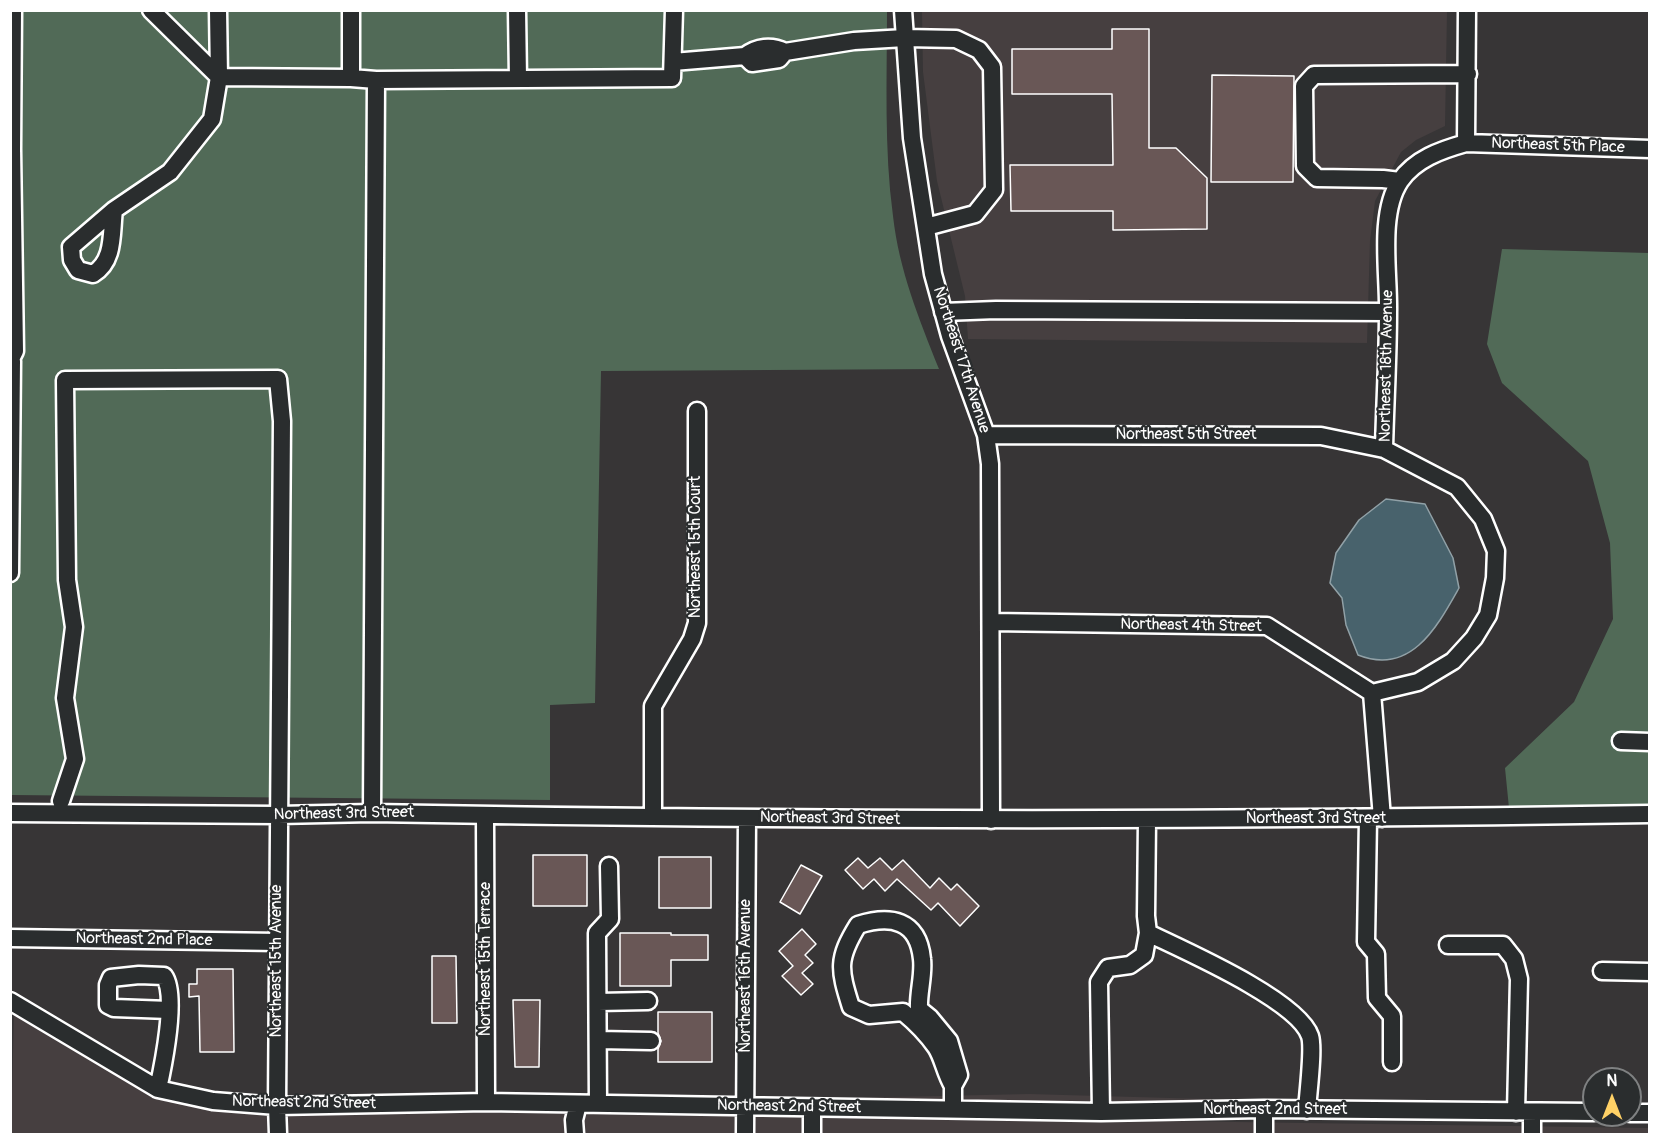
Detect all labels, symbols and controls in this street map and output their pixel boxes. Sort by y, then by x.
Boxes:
street label: Northeast 5th Place [1491,134,1625,158]
street label: Northeast 17th Avenue [928,284,994,436]
street label: Northeast 18th Avenue [1376,290,1398,442]
street label: Northeast 5th Street [1116,425,1256,445]
street label: Northeast 15th Court [686,476,706,618]
street label: Northeast 4th Street [1120,615,1262,637]
street label: Northeast 3rd Street [274,803,414,825]
street label: Northeast 3rd Street [760,808,900,830]
street label: Northeast 3rd Street [1246,809,1386,829]
street label: Northeast 15th Terrace [476,882,496,1036]
street label: Northeast 15th Avenue [267,884,287,1038]
street label: Northeast 16th Avenue [736,899,756,1053]
street label: Northeast 2nd Place [75,929,213,951]
north arrow [1582,1067,1642,1127]
text: N [1607,1071,1617,1091]
street label: Northeast 2nd Street [232,1092,376,1114]
street label: Northeast 2nd Street [717,1096,861,1118]
street label: Northeast 2nd Street [1203,1100,1347,1120]

